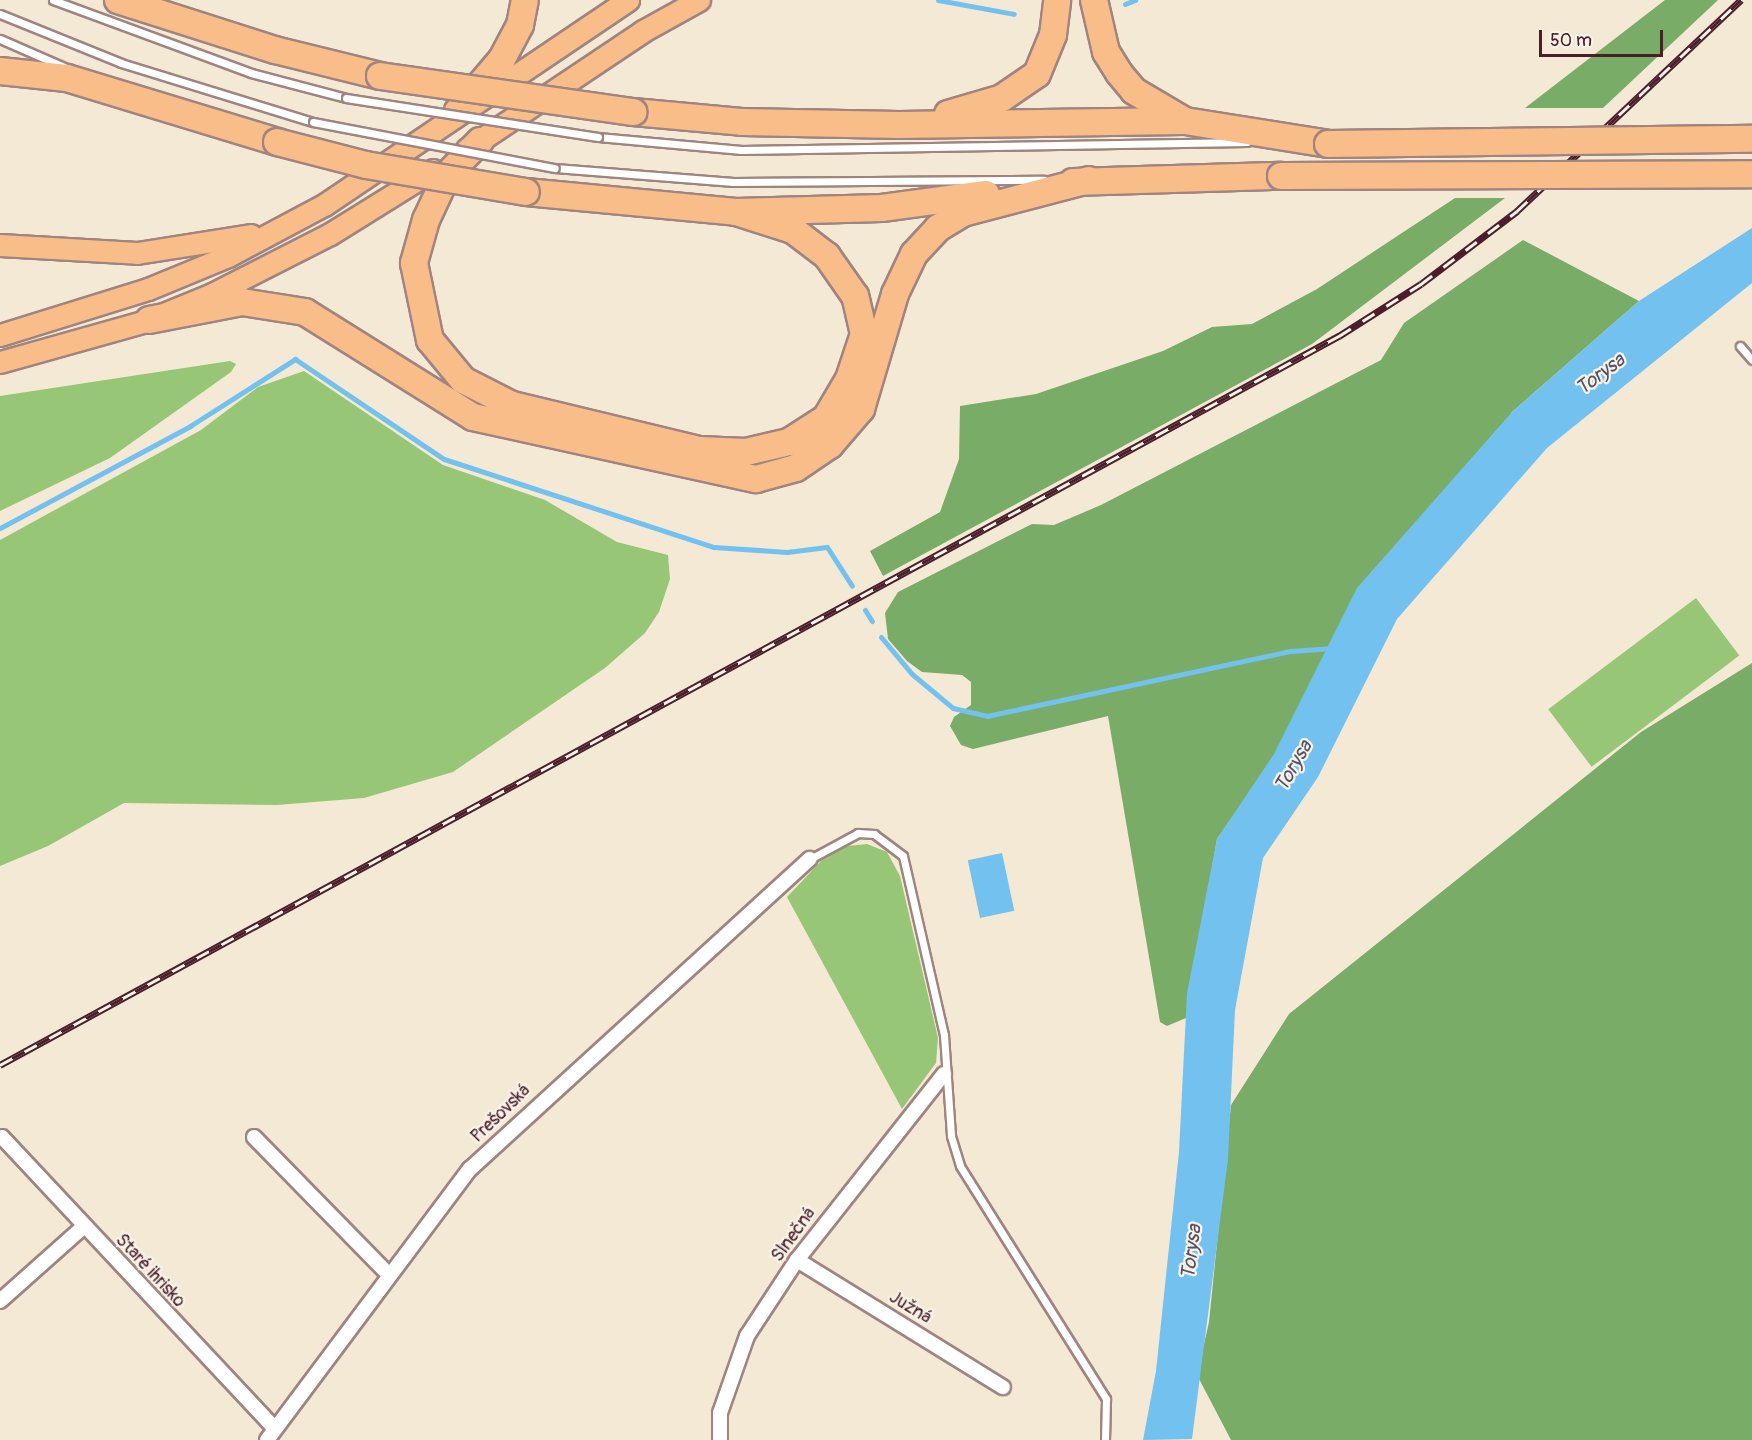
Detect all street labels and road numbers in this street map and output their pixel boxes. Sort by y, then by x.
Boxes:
street label: Prešovská [467,1080,535,1148]
street label: Slnečná [767,1204,821,1266]
street label: Staré ihrisko [111,1230,189,1312]
street label: Južná [885,1287,935,1329]

